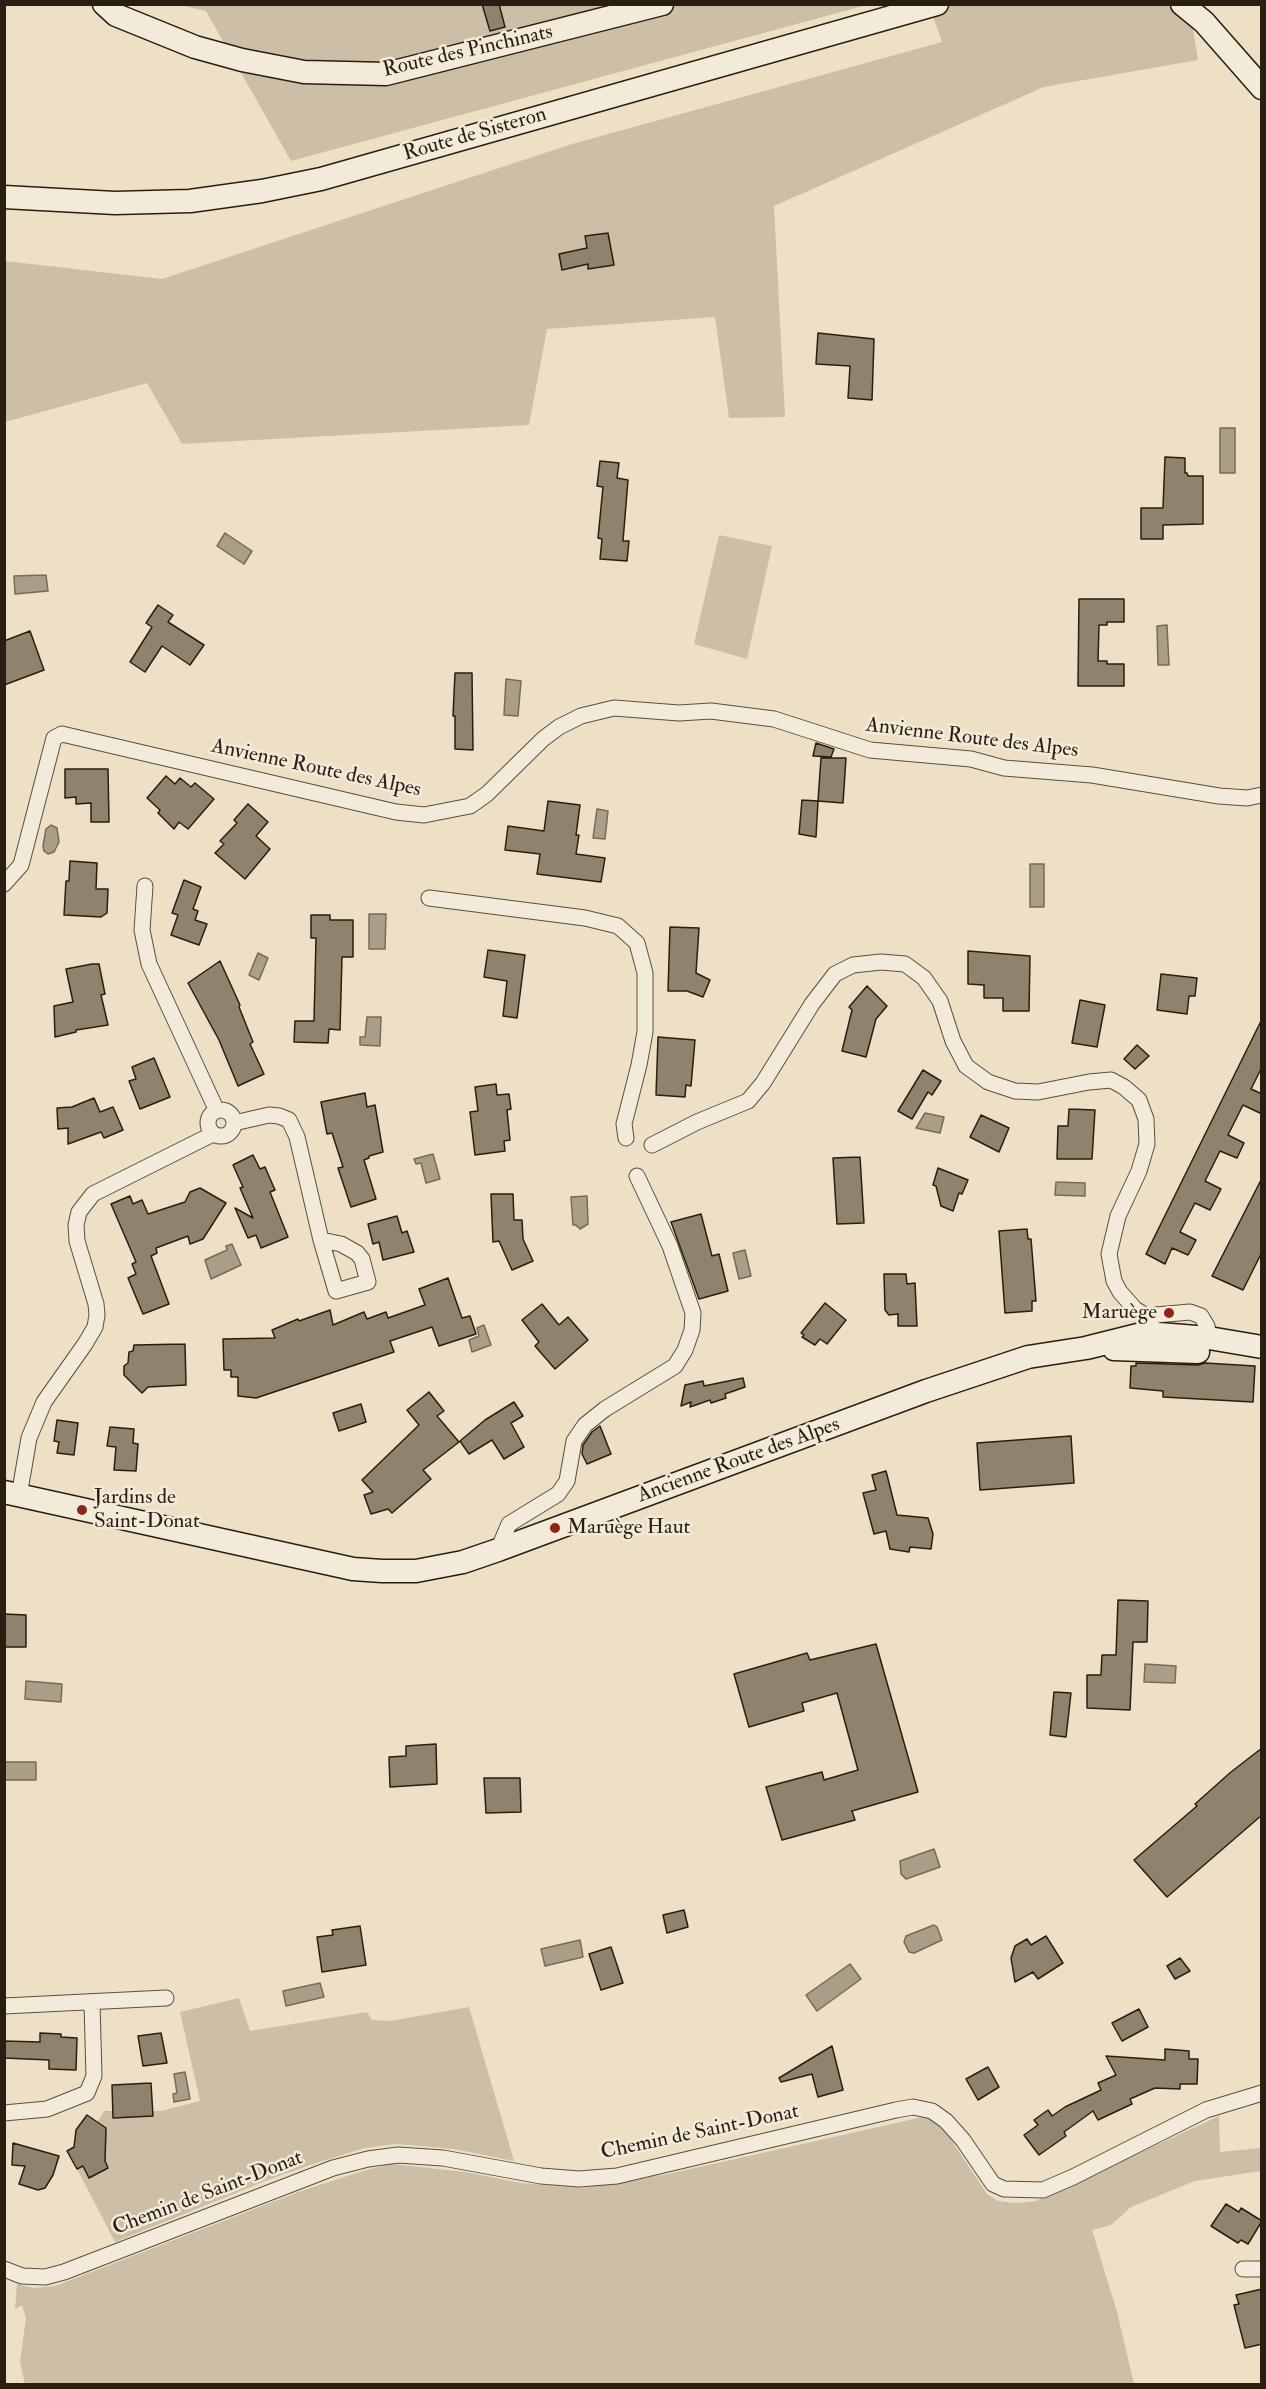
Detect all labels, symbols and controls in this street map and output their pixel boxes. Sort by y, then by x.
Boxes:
street label: Route des Pinchinats [381,20,555,84]
street label: Route de Sisteron [400,103,550,167]
street label: Anvienne Route des Alpes [864,713,1080,765]
street label: Anvienne Route des Alpes [209,734,423,804]
place label: Maruège [1082,1300,1157,1326]
marker: Maruège [1162,1306,1176,1320]
street label: Ancienne Route des Alpes [634,1413,844,1509]
place label: Jardins de Saint-Donat [94,1485,200,1535]
marker: Jardins de Saint-Donat [75,1503,89,1517]
place label: Maruège Haut [567,1515,690,1541]
marker: Maruège Haut [548,1521,562,1535]
street label: Chemin de Saint-Donat [599,2100,801,2166]
street label: Chemin de Saint-Donat [109,2146,307,2242]

